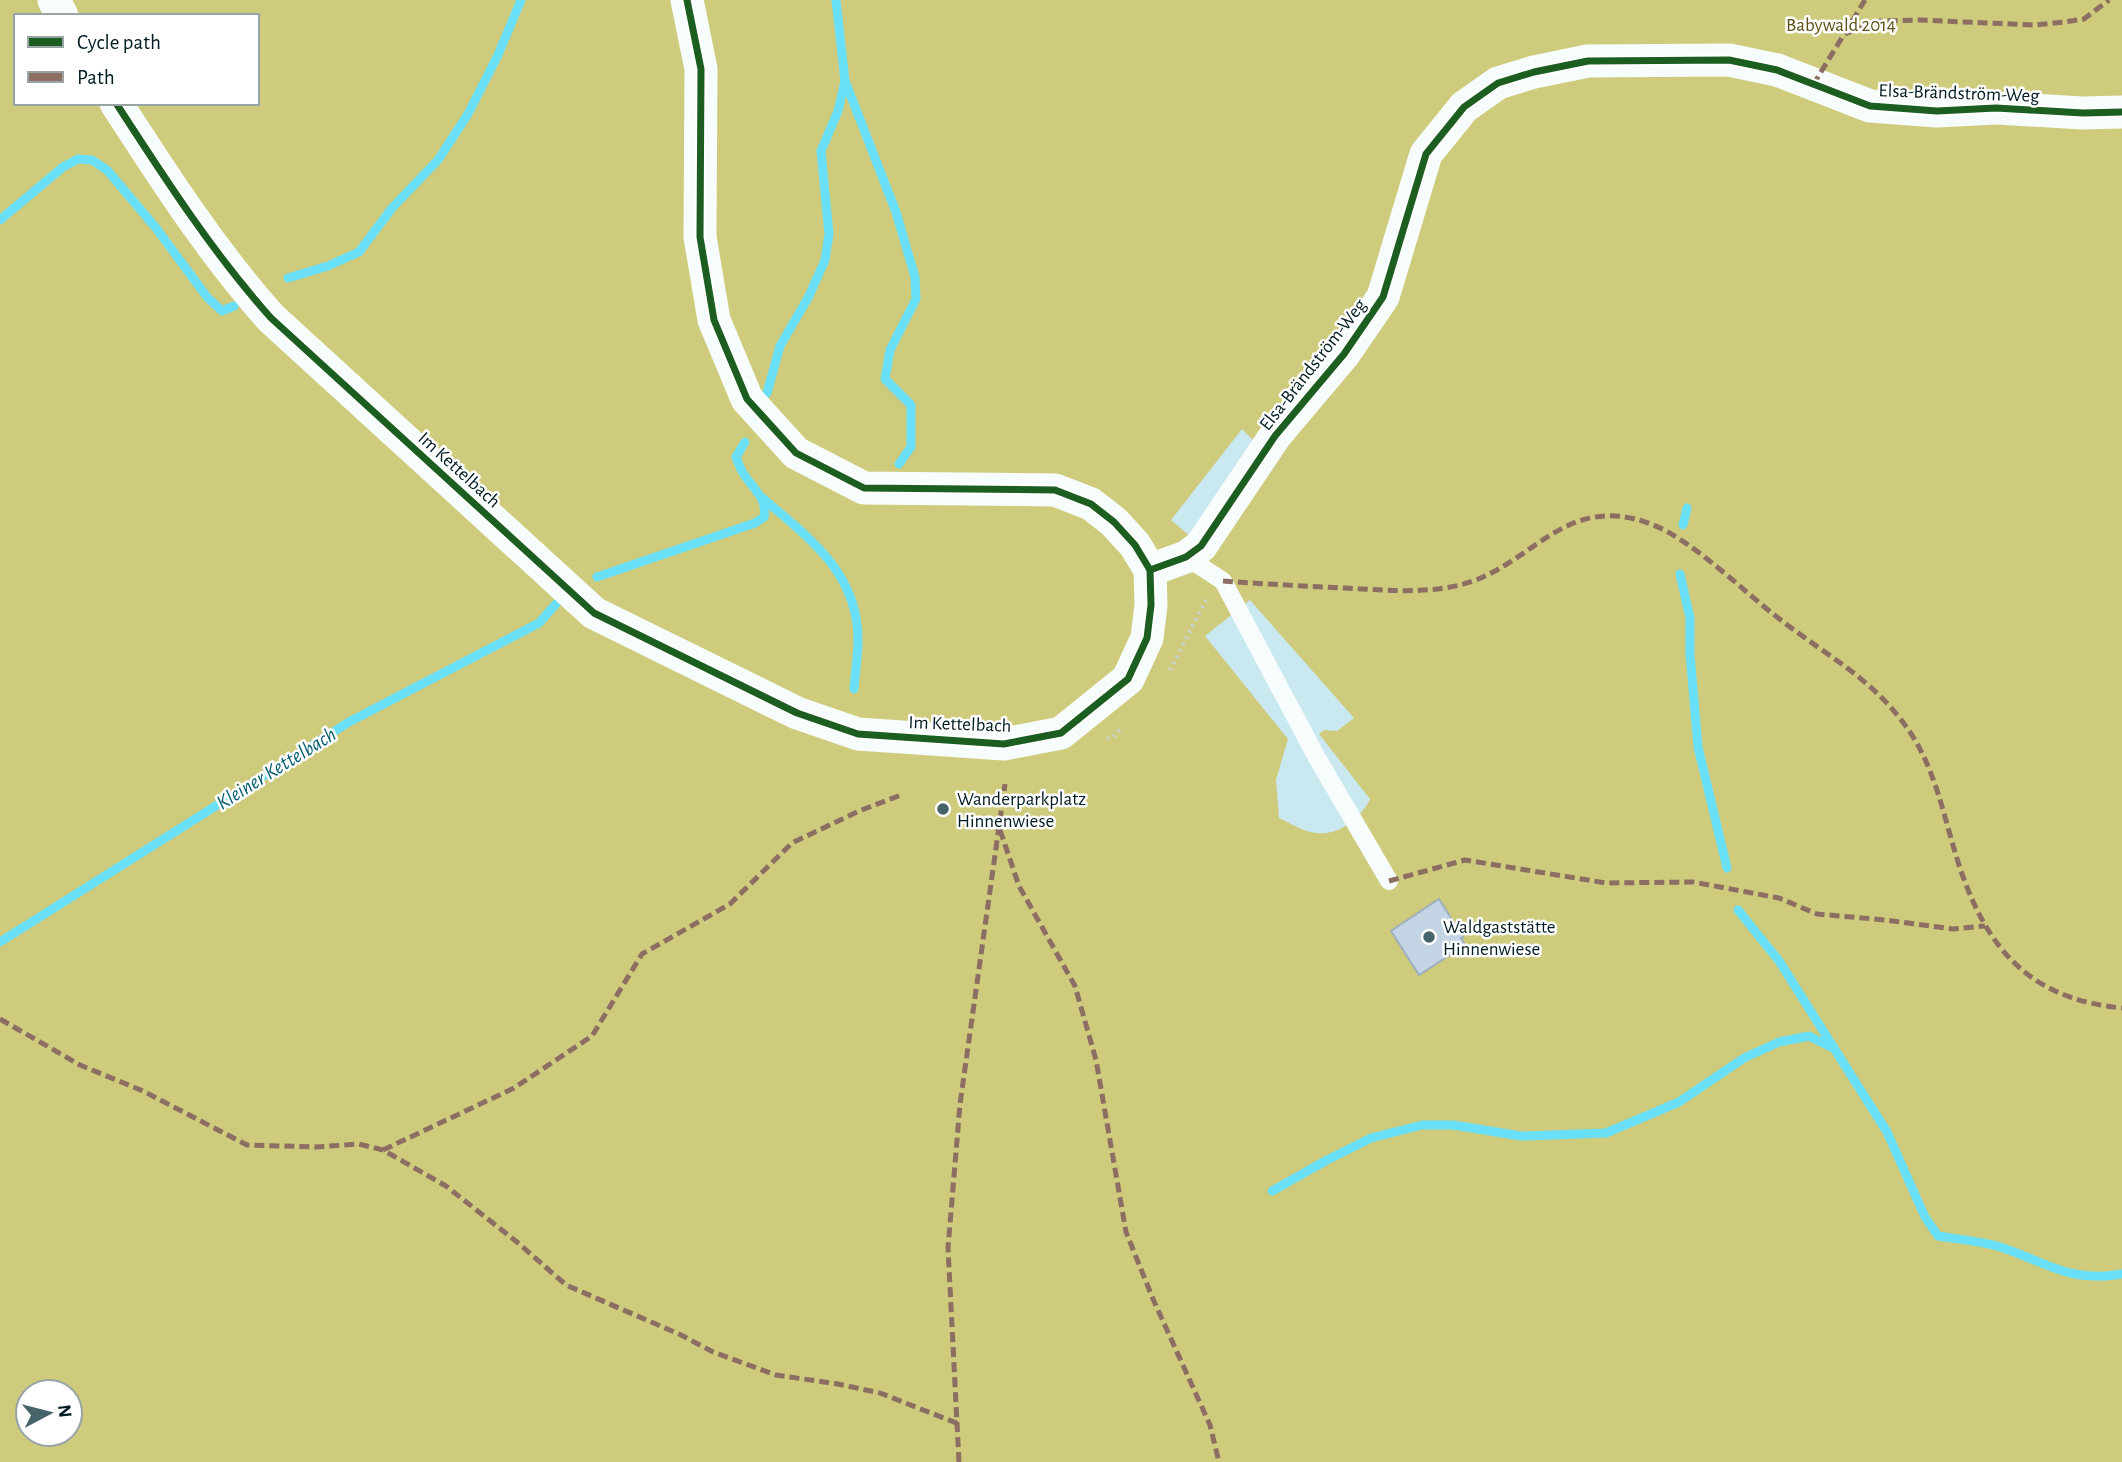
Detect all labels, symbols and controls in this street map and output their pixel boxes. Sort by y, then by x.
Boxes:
legend [14,14,259,105]
park label: Babywald 2014 [1786,16,1896,35]
text: Cycle path [77,32,161,53]
text: Path [77,67,115,88]
street label: Elsa-Brändström-Weg [1878,81,2040,106]
street label: Elsa-Brändström-Weg [1256,295,1371,434]
street label: Im Kettelbach [414,429,504,512]
street label: Im Kettelbach [908,713,1012,736]
water label: Kleiner Kettelbach [213,723,340,814]
place label: Wanderparkplatz Hinnenwiese [957,790,1086,831]
marker: Wanderparkplatz Hinnenwiese [935,801,951,817]
place label: Waldgaststätte Hinnenwiese [1443,918,1556,959]
marker: Waldgaststätte Hinnenwiese [1421,929,1437,945]
north arrow [14,1378,84,1448]
text: N [54,1403,75,1419]

